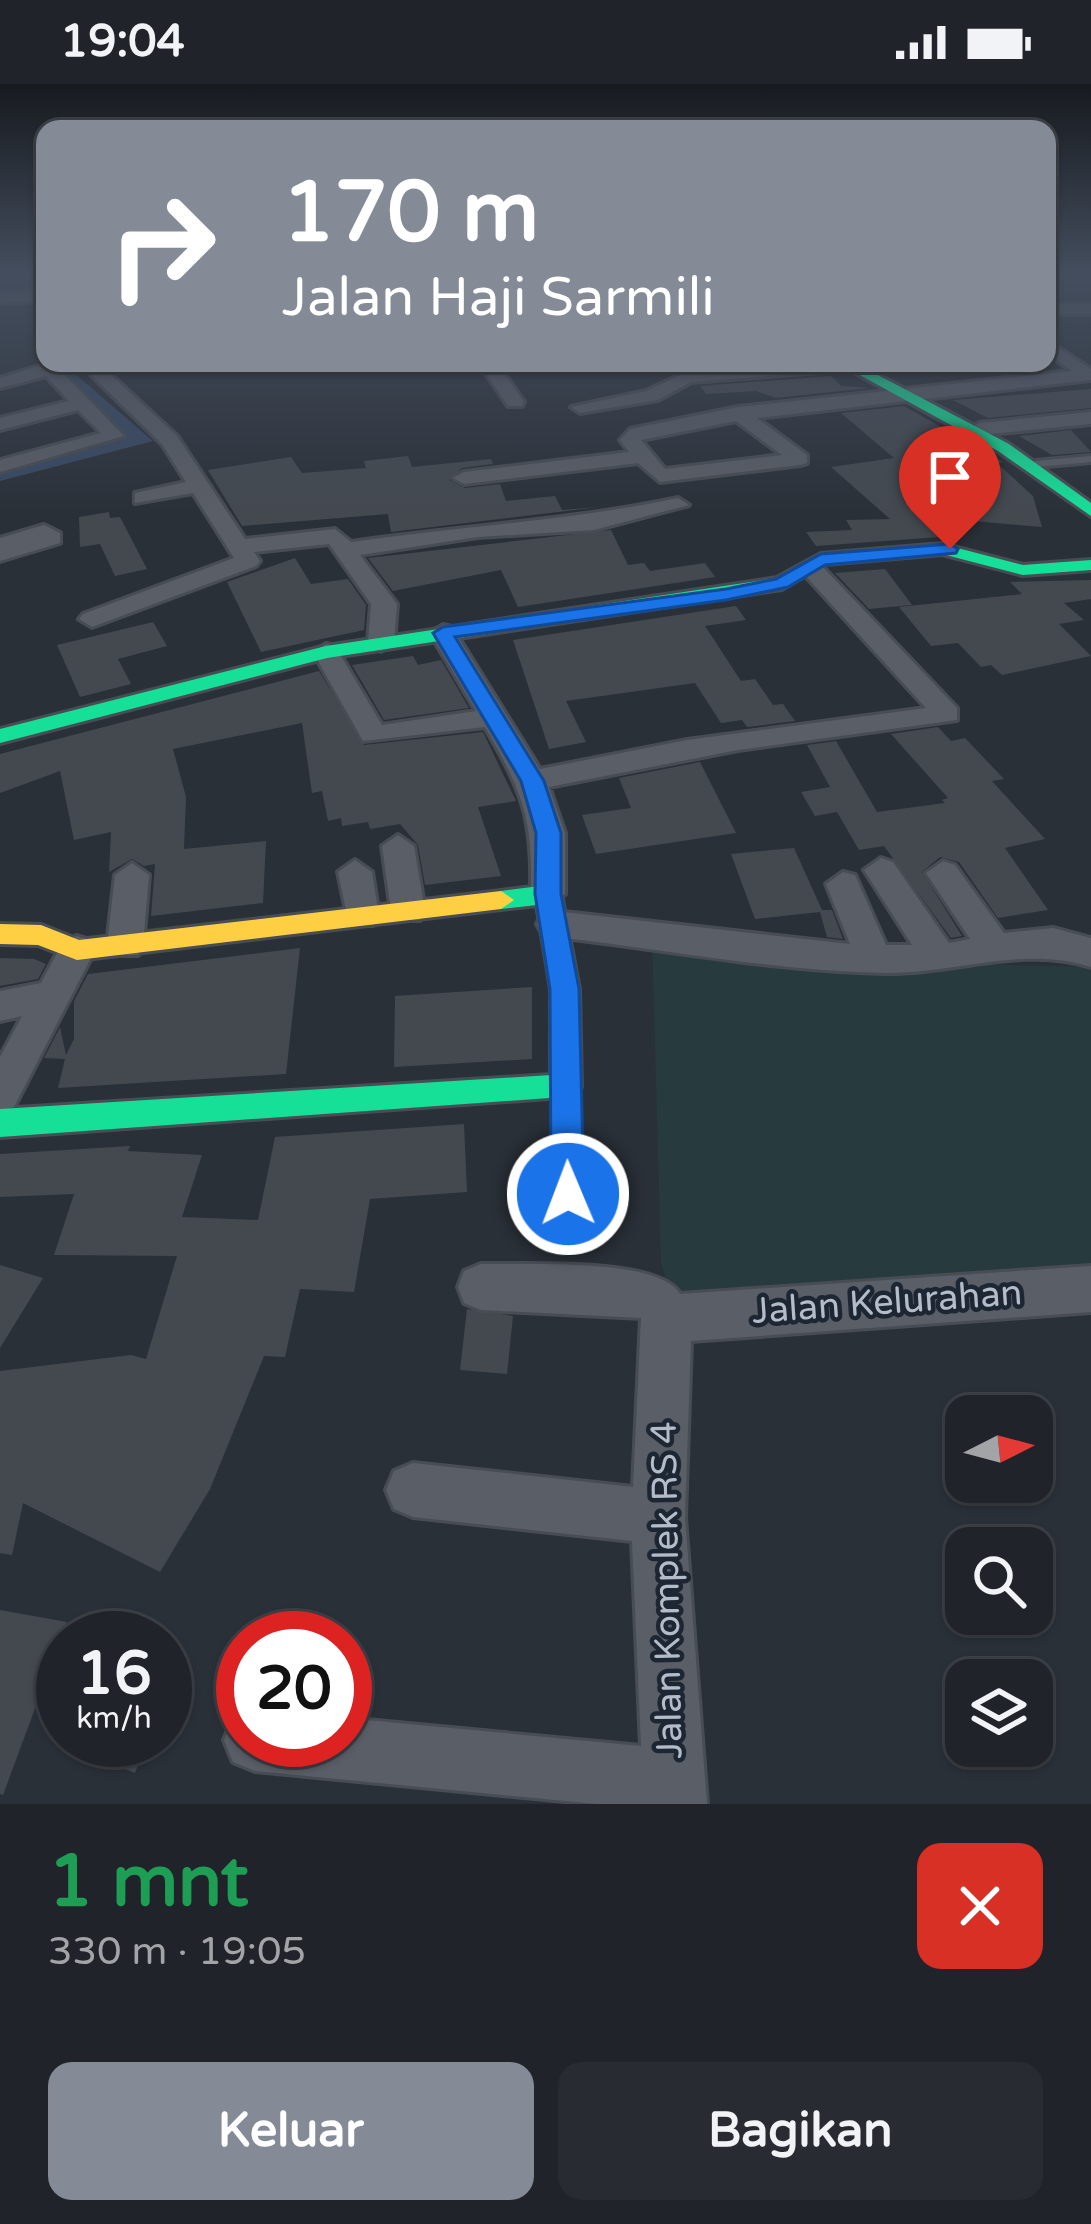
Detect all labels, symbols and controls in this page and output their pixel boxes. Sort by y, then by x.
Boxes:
text: 19:04 [60,15,185,69]
text: 170 m [282,163,539,264]
icon: right [84,168,240,324]
text: Jalan Haji Sarmili [282,265,715,330]
pin [899,426,1001,549]
icon: arrive [917,444,983,510]
position arrow [505,1131,631,1257]
street label: Jalan Kelurahan [750,1271,1024,1333]
north arrow [945,1395,1053,1503]
map controls [945,1395,1053,1767]
street label: Jalan Komplek RS 4 [643,1421,691,1759]
button: search [945,1527,1053,1635]
speed limit sign: 20 [216,1611,372,1767]
text: 16 [76,1638,152,1710]
button: layers [945,1659,1053,1767]
text: km/h [76,1700,152,1737]
text: 1 mnt [48,1839,249,1926]
button: close [917,1843,1043,1969]
text: 330 m · 19:05 [48,1928,306,1975]
button: Keluar [48,2062,534,2200]
button: Bagikan [558,2062,1043,2200]

